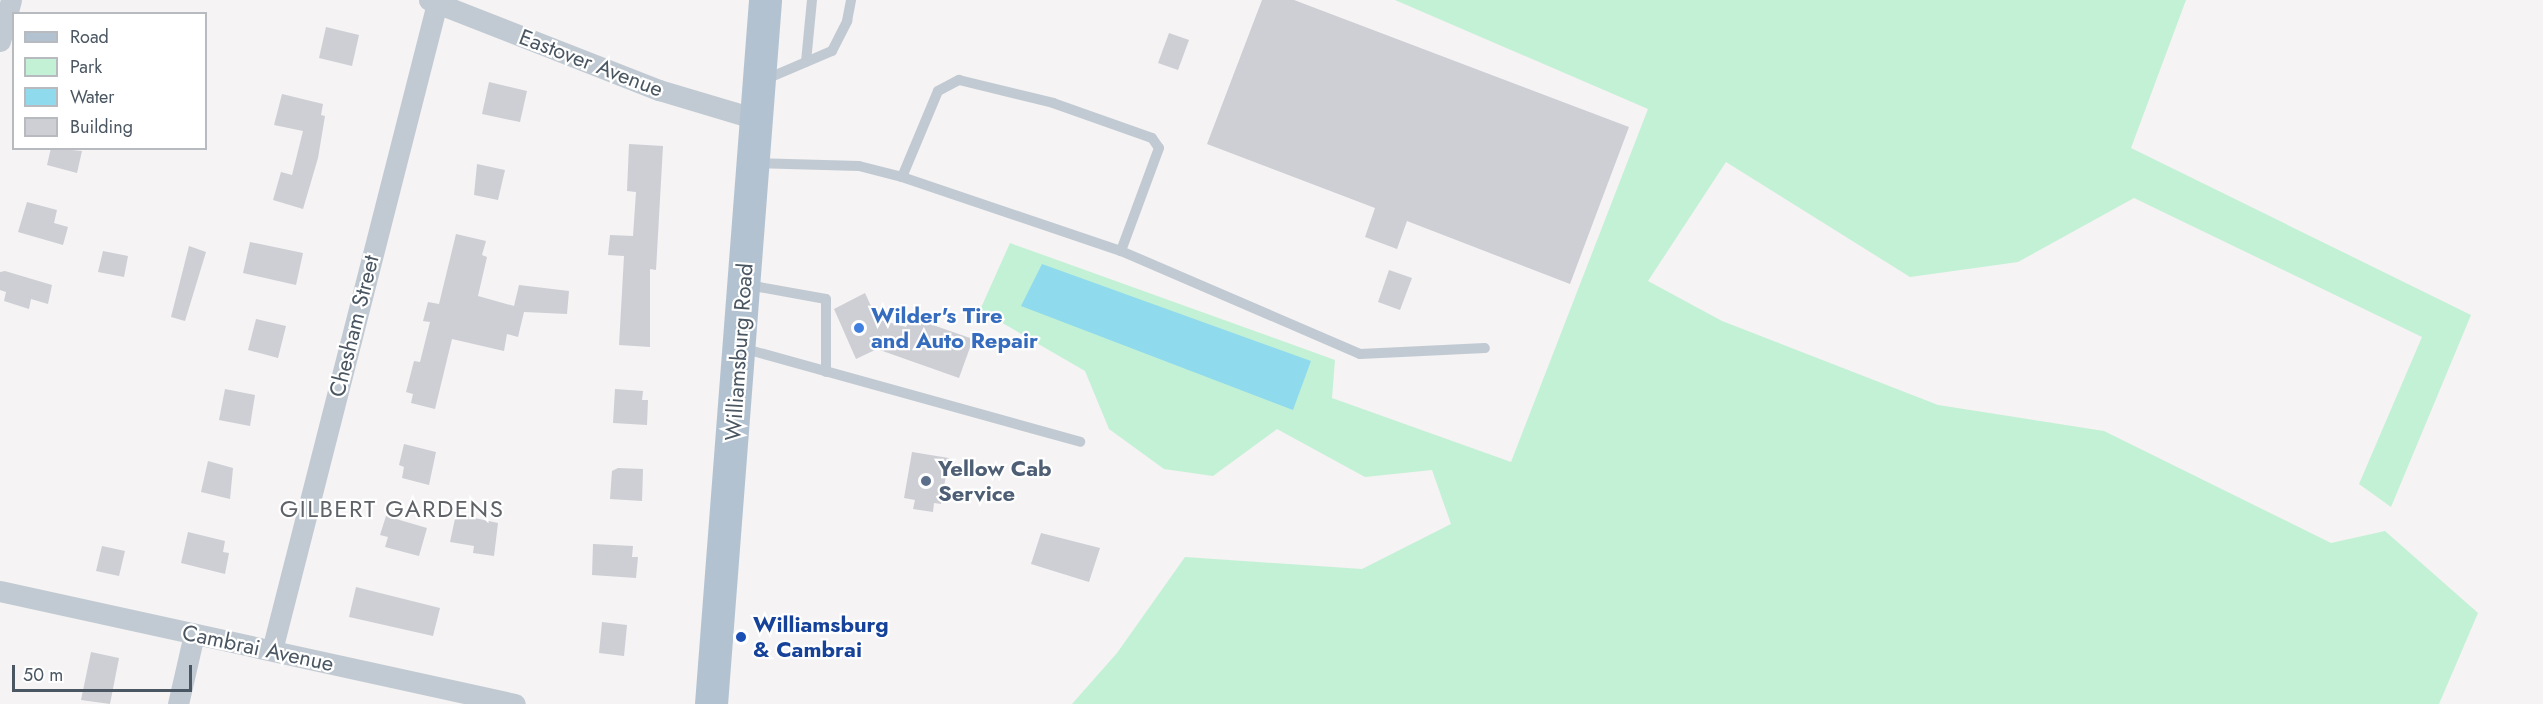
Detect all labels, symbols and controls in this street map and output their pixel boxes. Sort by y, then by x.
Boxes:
legend [12,12,207,150]
street label: Eastover Avenue [515,23,667,103]
text: Road [70,24,109,50]
text: Park [70,54,102,80]
text: Water [70,84,114,110]
text: Building [70,114,133,140]
street label: Chesham Street [324,252,384,400]
street label: Williamsburg Road [720,262,758,442]
place label: Wilder's Tire and Auto Repair [871,302,1038,354]
marker: Wilder's Tire and Auto Repair [852,321,866,335]
place label: Yellow Cab Service [938,455,1052,506]
marker: Yellow Cab Service [919,474,933,488]
district label: GILBERT GARDENS [280,495,504,523]
place label: Williamsburg & Cambrai [753,611,889,662]
street label: Cambrai Avenue [180,619,336,677]
marker: Williamsburg & Cambrai [734,630,748,644]
scale bar [15,653,195,691]
text: 50 m [23,662,63,688]

